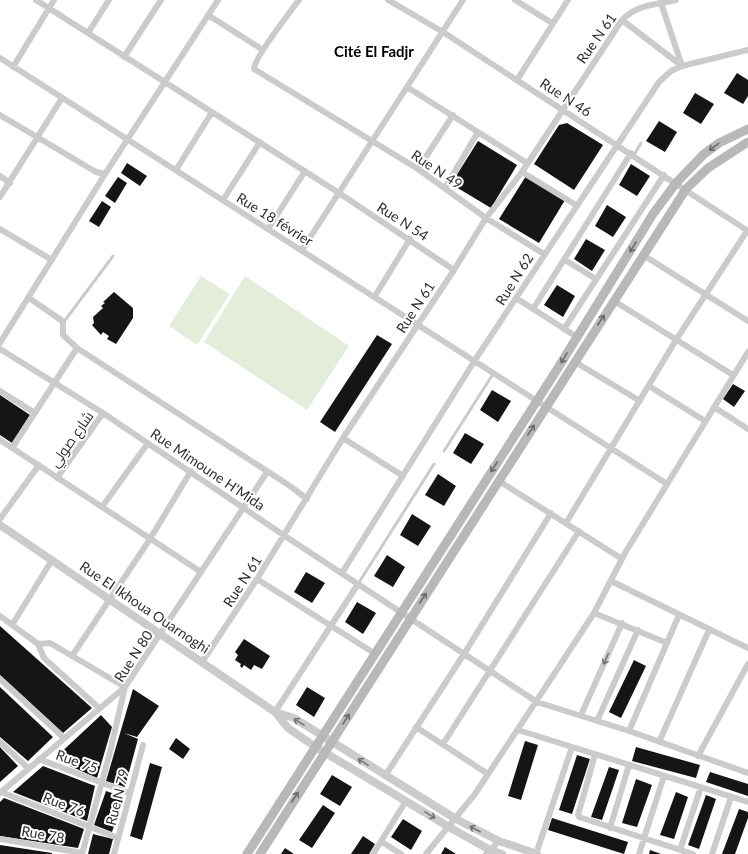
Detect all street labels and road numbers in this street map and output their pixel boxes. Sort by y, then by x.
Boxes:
street label: Rue N 61 [572,9,620,67]
street label: Rue N 46 [537,74,595,120]
street label: Rue N 49 [408,146,466,192]
street label: Rue 18 février [234,189,316,249]
street label: Rue N 54 [374,198,432,244]
street label: Rue N 62 [491,250,537,308]
street label: Rue N 61 [392,278,438,336]
street label: شارع صولي [46,408,100,473]
street label: Rue Mimoune H'Mida [148,424,268,514]
street label: Rue N 61 [219,552,265,610]
street label: Rue EI Ikhoua Ouarnoghi [77,557,213,657]
street label: Rue N 80 [110,627,156,685]
street label: Rue 75 [54,746,100,776]
street label: Rue N 79 [102,767,132,827]
street label: Rue 76 [41,788,87,820]
street label: Rue 78 [20,822,66,846]

